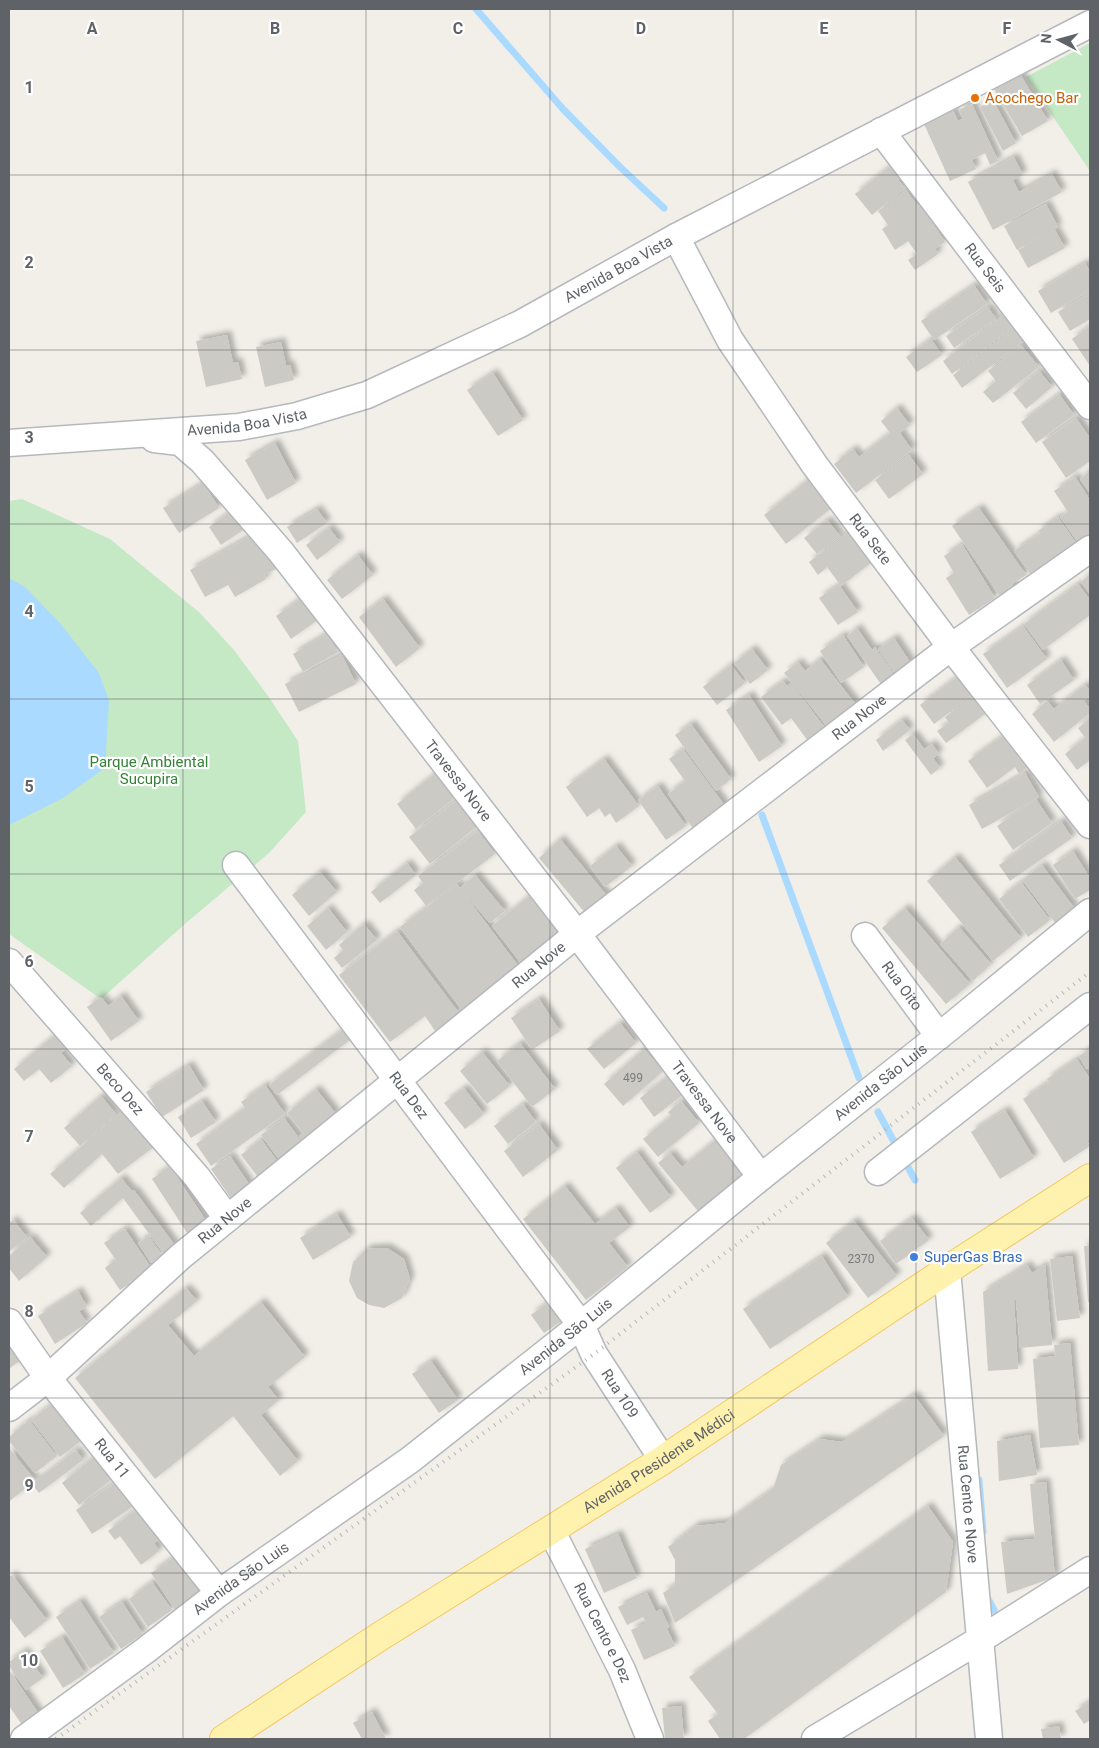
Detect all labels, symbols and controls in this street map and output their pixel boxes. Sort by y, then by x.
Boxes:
north arrow [1034,15,1084,65]
text: A [87,19,98,38]
text: B [270,19,280,38]
text: C [453,19,463,38]
text: D [636,19,646,38]
text: E [820,19,829,38]
text: F [1003,19,1012,38]
text: N [1038,33,1055,44]
text: 1 [24,78,34,97]
place label: Acochego Bar [985,89,1079,107]
marker: Acochego Bar [969,92,981,104]
street label: Avenida Boa Vista [561,232,676,306]
street label: Rua Seis [960,240,1010,296]
text: 2 [24,253,34,272]
street label: Avenida Boa Vista [187,405,309,440]
text: 3 [24,428,34,447]
street label: Rua Sete [845,510,895,568]
text: 4 [24,602,34,621]
street label: Rua Nove [829,691,890,744]
street label: Travessa Nove [421,736,495,825]
park label: Parque Ambiental Sucupira [90,753,208,788]
text: 5 [24,777,34,796]
street label: Rua Nove [509,938,569,992]
text: 6 [24,952,34,971]
street label: Rua Oito [878,958,926,1014]
street label: Avenida São Luis [831,1040,931,1125]
street label: Travessa Nove [668,1058,741,1147]
street label: Beco Dez [93,1060,148,1119]
street label: Rua Dez [385,1068,432,1123]
house number: 499 [623,1071,643,1085]
text: 7 [24,1127,34,1146]
street label: Rua Nove [194,1193,255,1248]
place label: SuperGas Bras [924,1248,1023,1266]
marker: SuperGas Bras [908,1251,920,1263]
house number: 2370 [848,1252,875,1266]
street label: Avenida São Luis [516,1294,616,1379]
text: 8 [24,1302,34,1321]
street label: Rua 109 [597,1366,642,1421]
street label: Avenida Presidente Médici [580,1406,738,1517]
street label: Rua 11 [91,1435,133,1482]
street label: Rua Cento e Nove [954,1444,982,1564]
text: 9 [24,1476,34,1495]
street label: Avenida São Luis [189,1538,292,1619]
street label: Rua Cento e Dez [570,1580,635,1685]
text: 10 [20,1651,38,1670]

